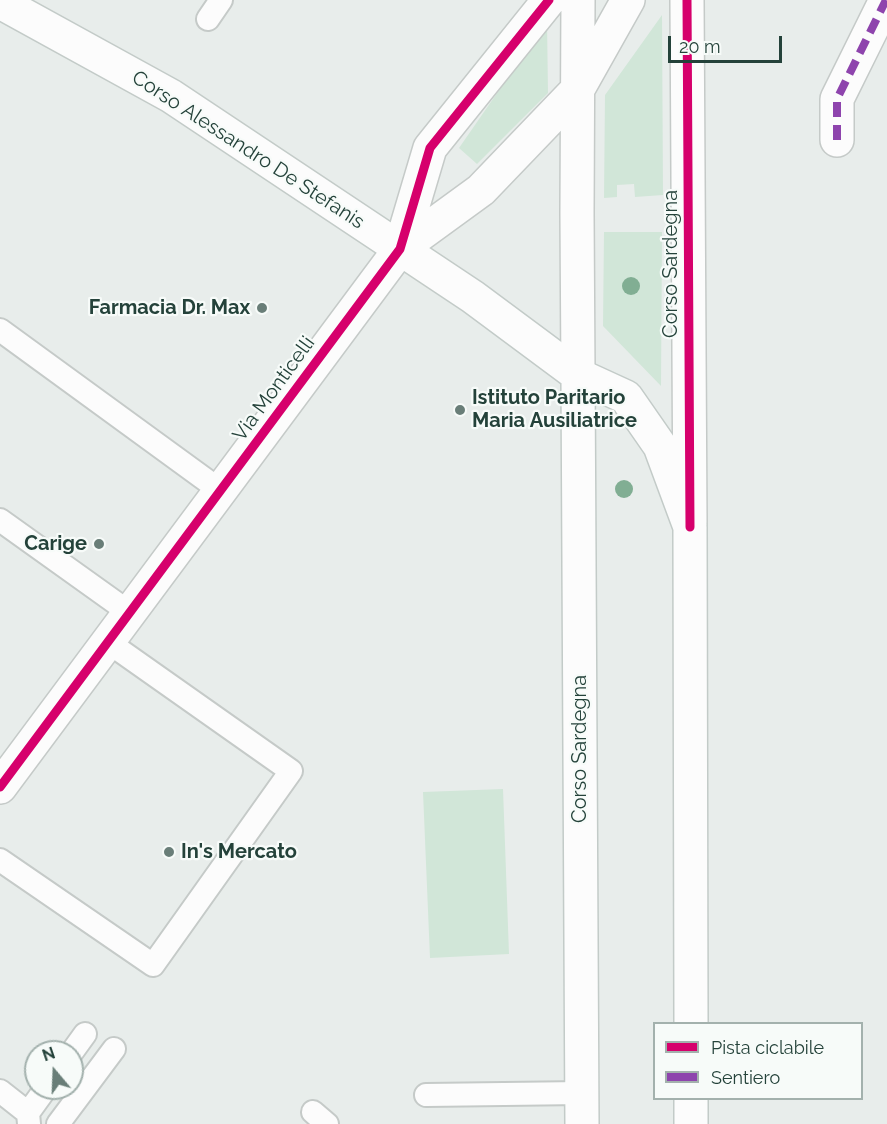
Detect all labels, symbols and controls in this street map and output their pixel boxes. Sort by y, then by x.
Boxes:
scale bar [671,24,785,62]
text: 20 m [679,36,721,57]
street label: Corso Alessandro De Stefanis [127,66,369,234]
street label: Corso Sardegna [659,190,683,338]
place label: Farmacia Dr. Max [89,296,250,320]
marker: Farmacia Dr. Max [255,301,269,315]
street label: Via Monticelli [228,332,320,446]
place label: Istituto Paritario Maria Ausiliatrice [472,386,637,433]
marker: Istituto Paritario Maria Ausiliatrice [453,403,467,417]
place label: Carige [24,532,87,556]
marker: Carige [92,537,106,551]
street label: Corso Sardegna [568,675,592,823]
place label: In's Mercato [181,840,297,864]
marker: In's Mercato [162,845,176,859]
legend [653,1022,863,1100]
text: Pista ciclabile [711,1037,824,1058]
north arrow [24,1040,84,1100]
text: N [40,1043,57,1065]
text: Sentiero [711,1067,780,1088]

